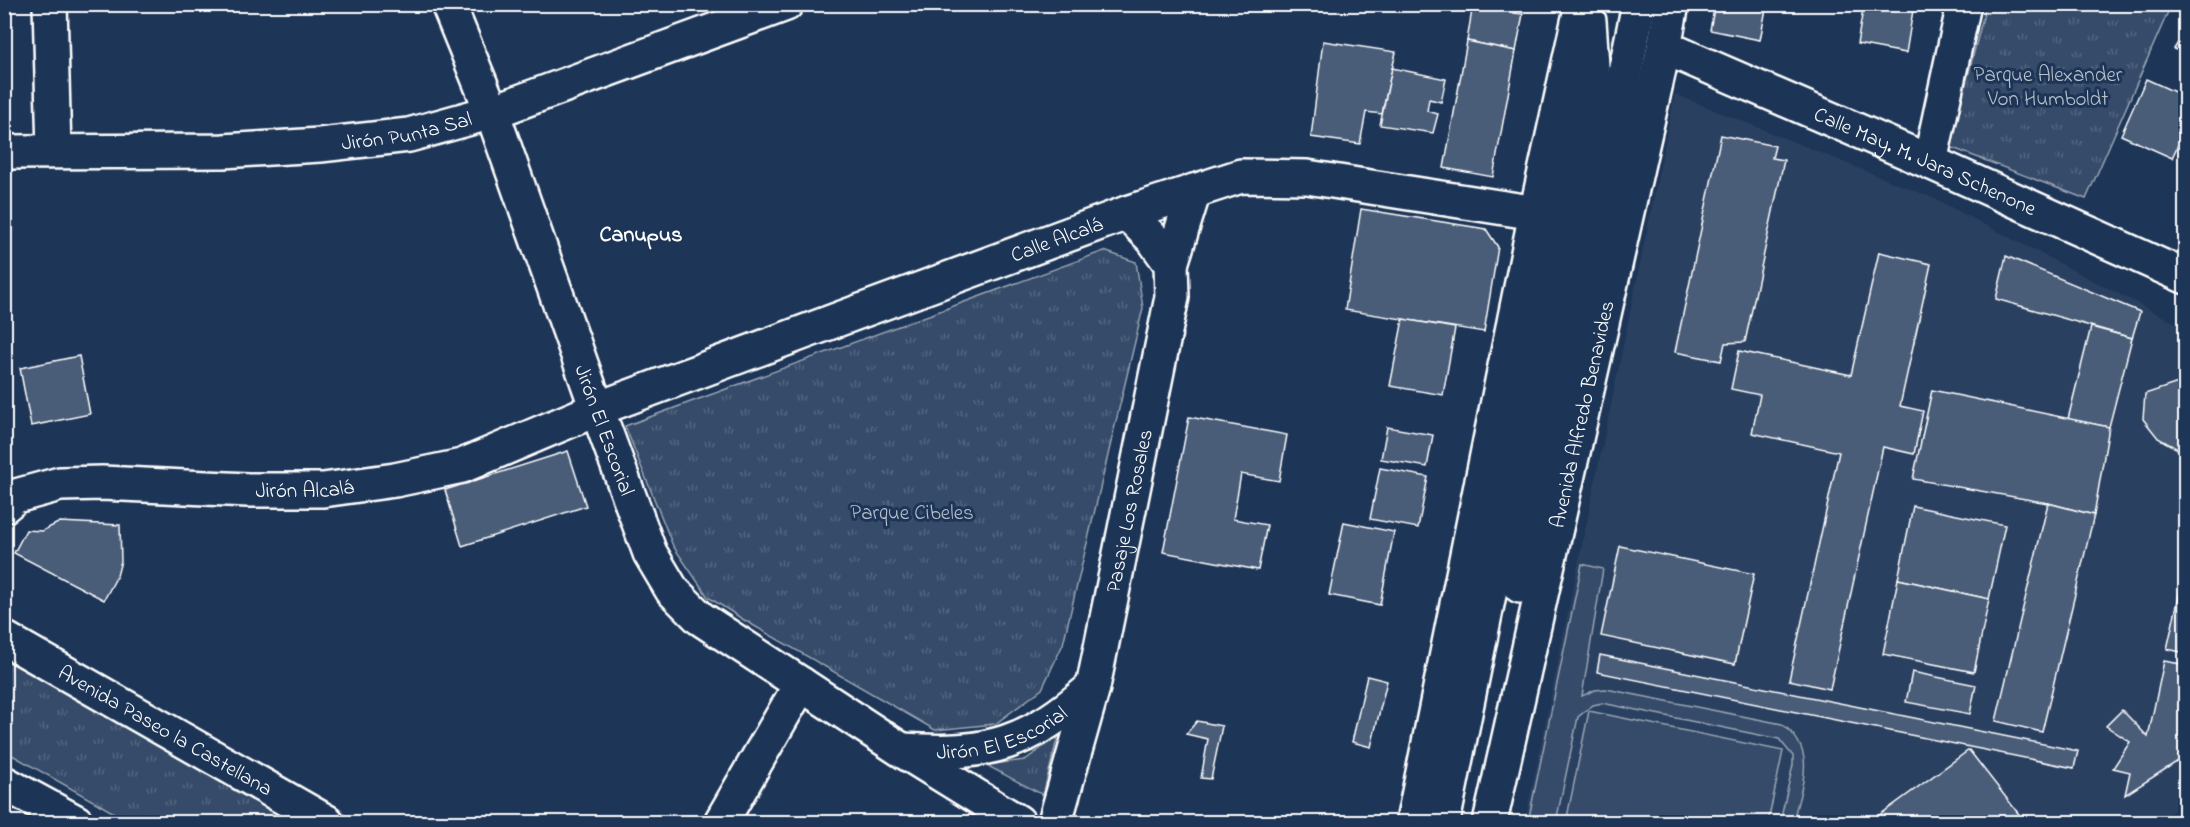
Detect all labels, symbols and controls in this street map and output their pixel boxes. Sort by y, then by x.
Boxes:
park label: Parque Alexander Von Humboldt [1974,61,2123,115]
street label: Calle May. M. Jara Schenone [1809,101,2041,225]
street label: Jirón Punta Sal [340,105,476,159]
street label: Calle Alcalá [1007,210,1108,271]
district label: Canupus [599,220,683,252]
street label: Avenida Alfredo Benavides [1543,298,1624,531]
street label: Jirón El Escorial [566,361,641,500]
street label: Pasaje Los Rosales [1099,427,1162,596]
street label: Jirón Alcalá [255,473,356,507]
park label: Parque Cibeles [850,499,974,529]
street label: Avenida Paseo la Castellana [52,659,277,805]
street label: Jirón El Escorial [936,700,1074,768]

